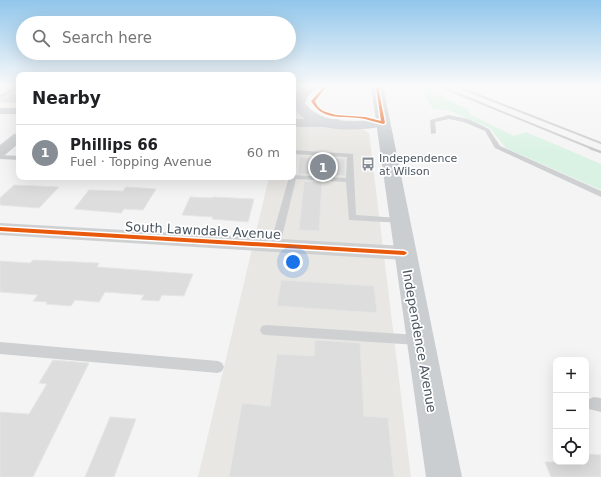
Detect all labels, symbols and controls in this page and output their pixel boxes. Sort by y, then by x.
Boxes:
search box [16,16,296,60]
icon: search [30,27,52,49]
text: Search here [62,29,152,47]
text: Nearby [32,88,101,108]
text: Phillips 66 [70,136,158,154]
text: 1 [40,145,50,160]
text: 60 m [247,145,280,160]
pin: 1 [310,152,336,182]
place label: Independence at Wilson [379,152,457,178]
text: Fuel · Topping Avenue [70,154,212,169]
bus stop icon: Independence at Wilson [360,156,376,172]
street label: South Lawndale Avenue [125,219,281,242]
your location [283,252,303,272]
street label: Independence Avenue [400,268,439,414]
map controls [553,357,589,465]
button: + [553,357,589,393]
button: − [553,393,589,429]
button: locate [553,429,589,465]

